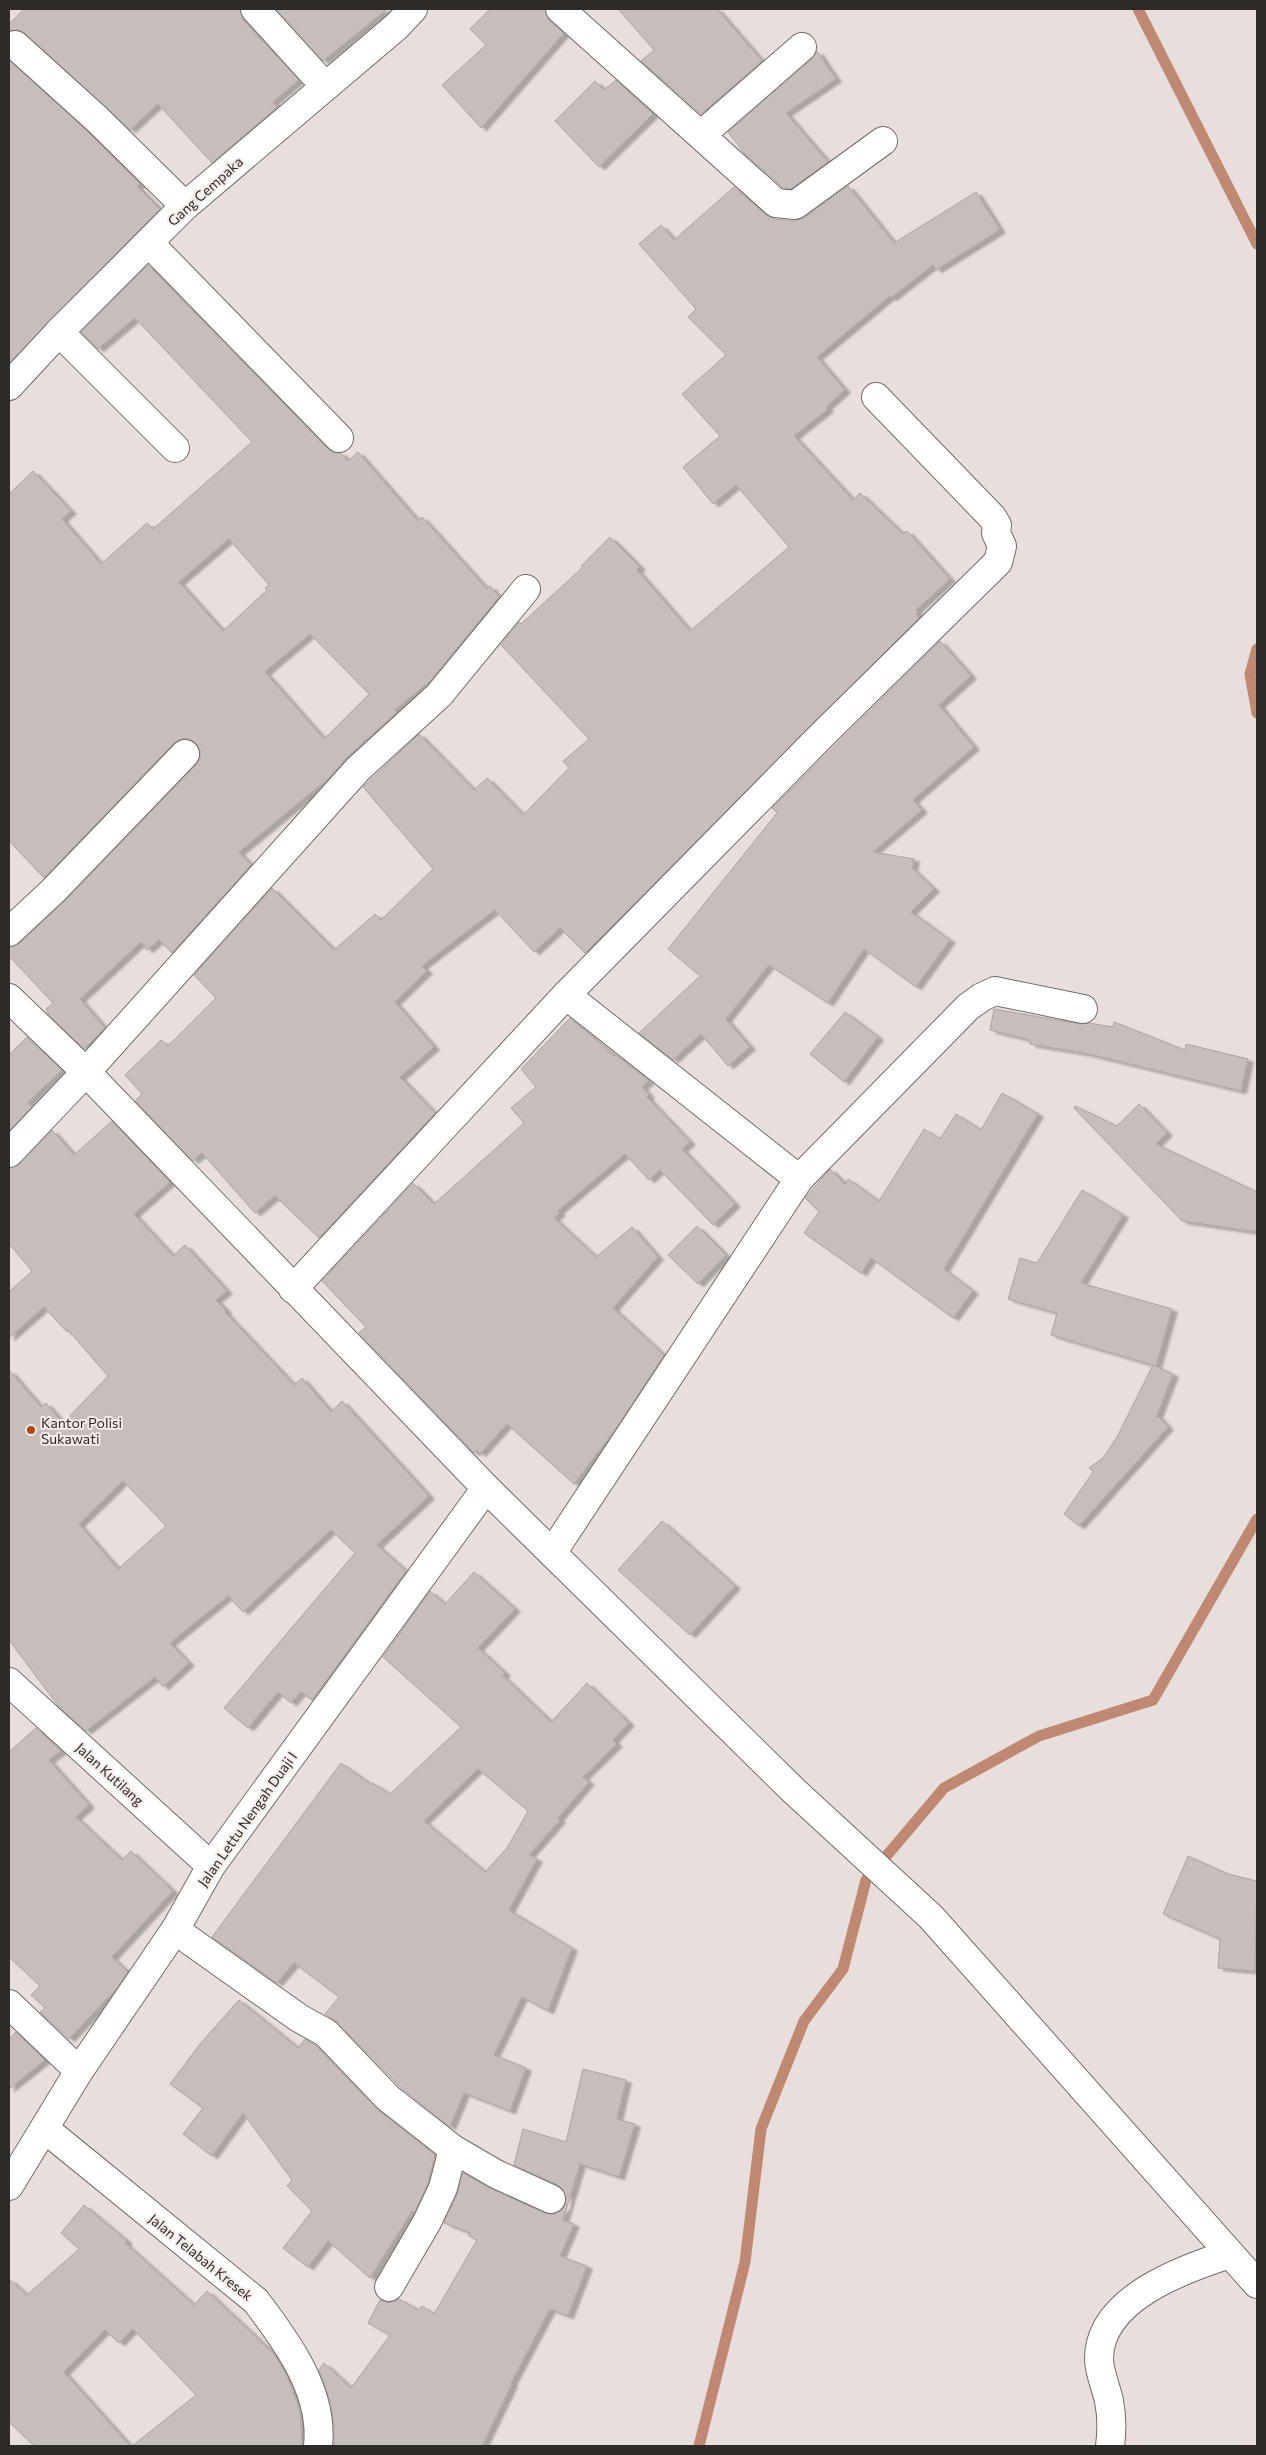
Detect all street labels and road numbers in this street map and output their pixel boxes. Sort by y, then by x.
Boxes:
street label: Gang Cempaka [164,153,246,229]
street label: Jalan Kutilang [72,1739,148,1809]
street label: Jalan Lettu Nengah Duaji I [194,1748,300,1890]
street label: Jalan Telabah Kresek [146,2210,257,2304]

